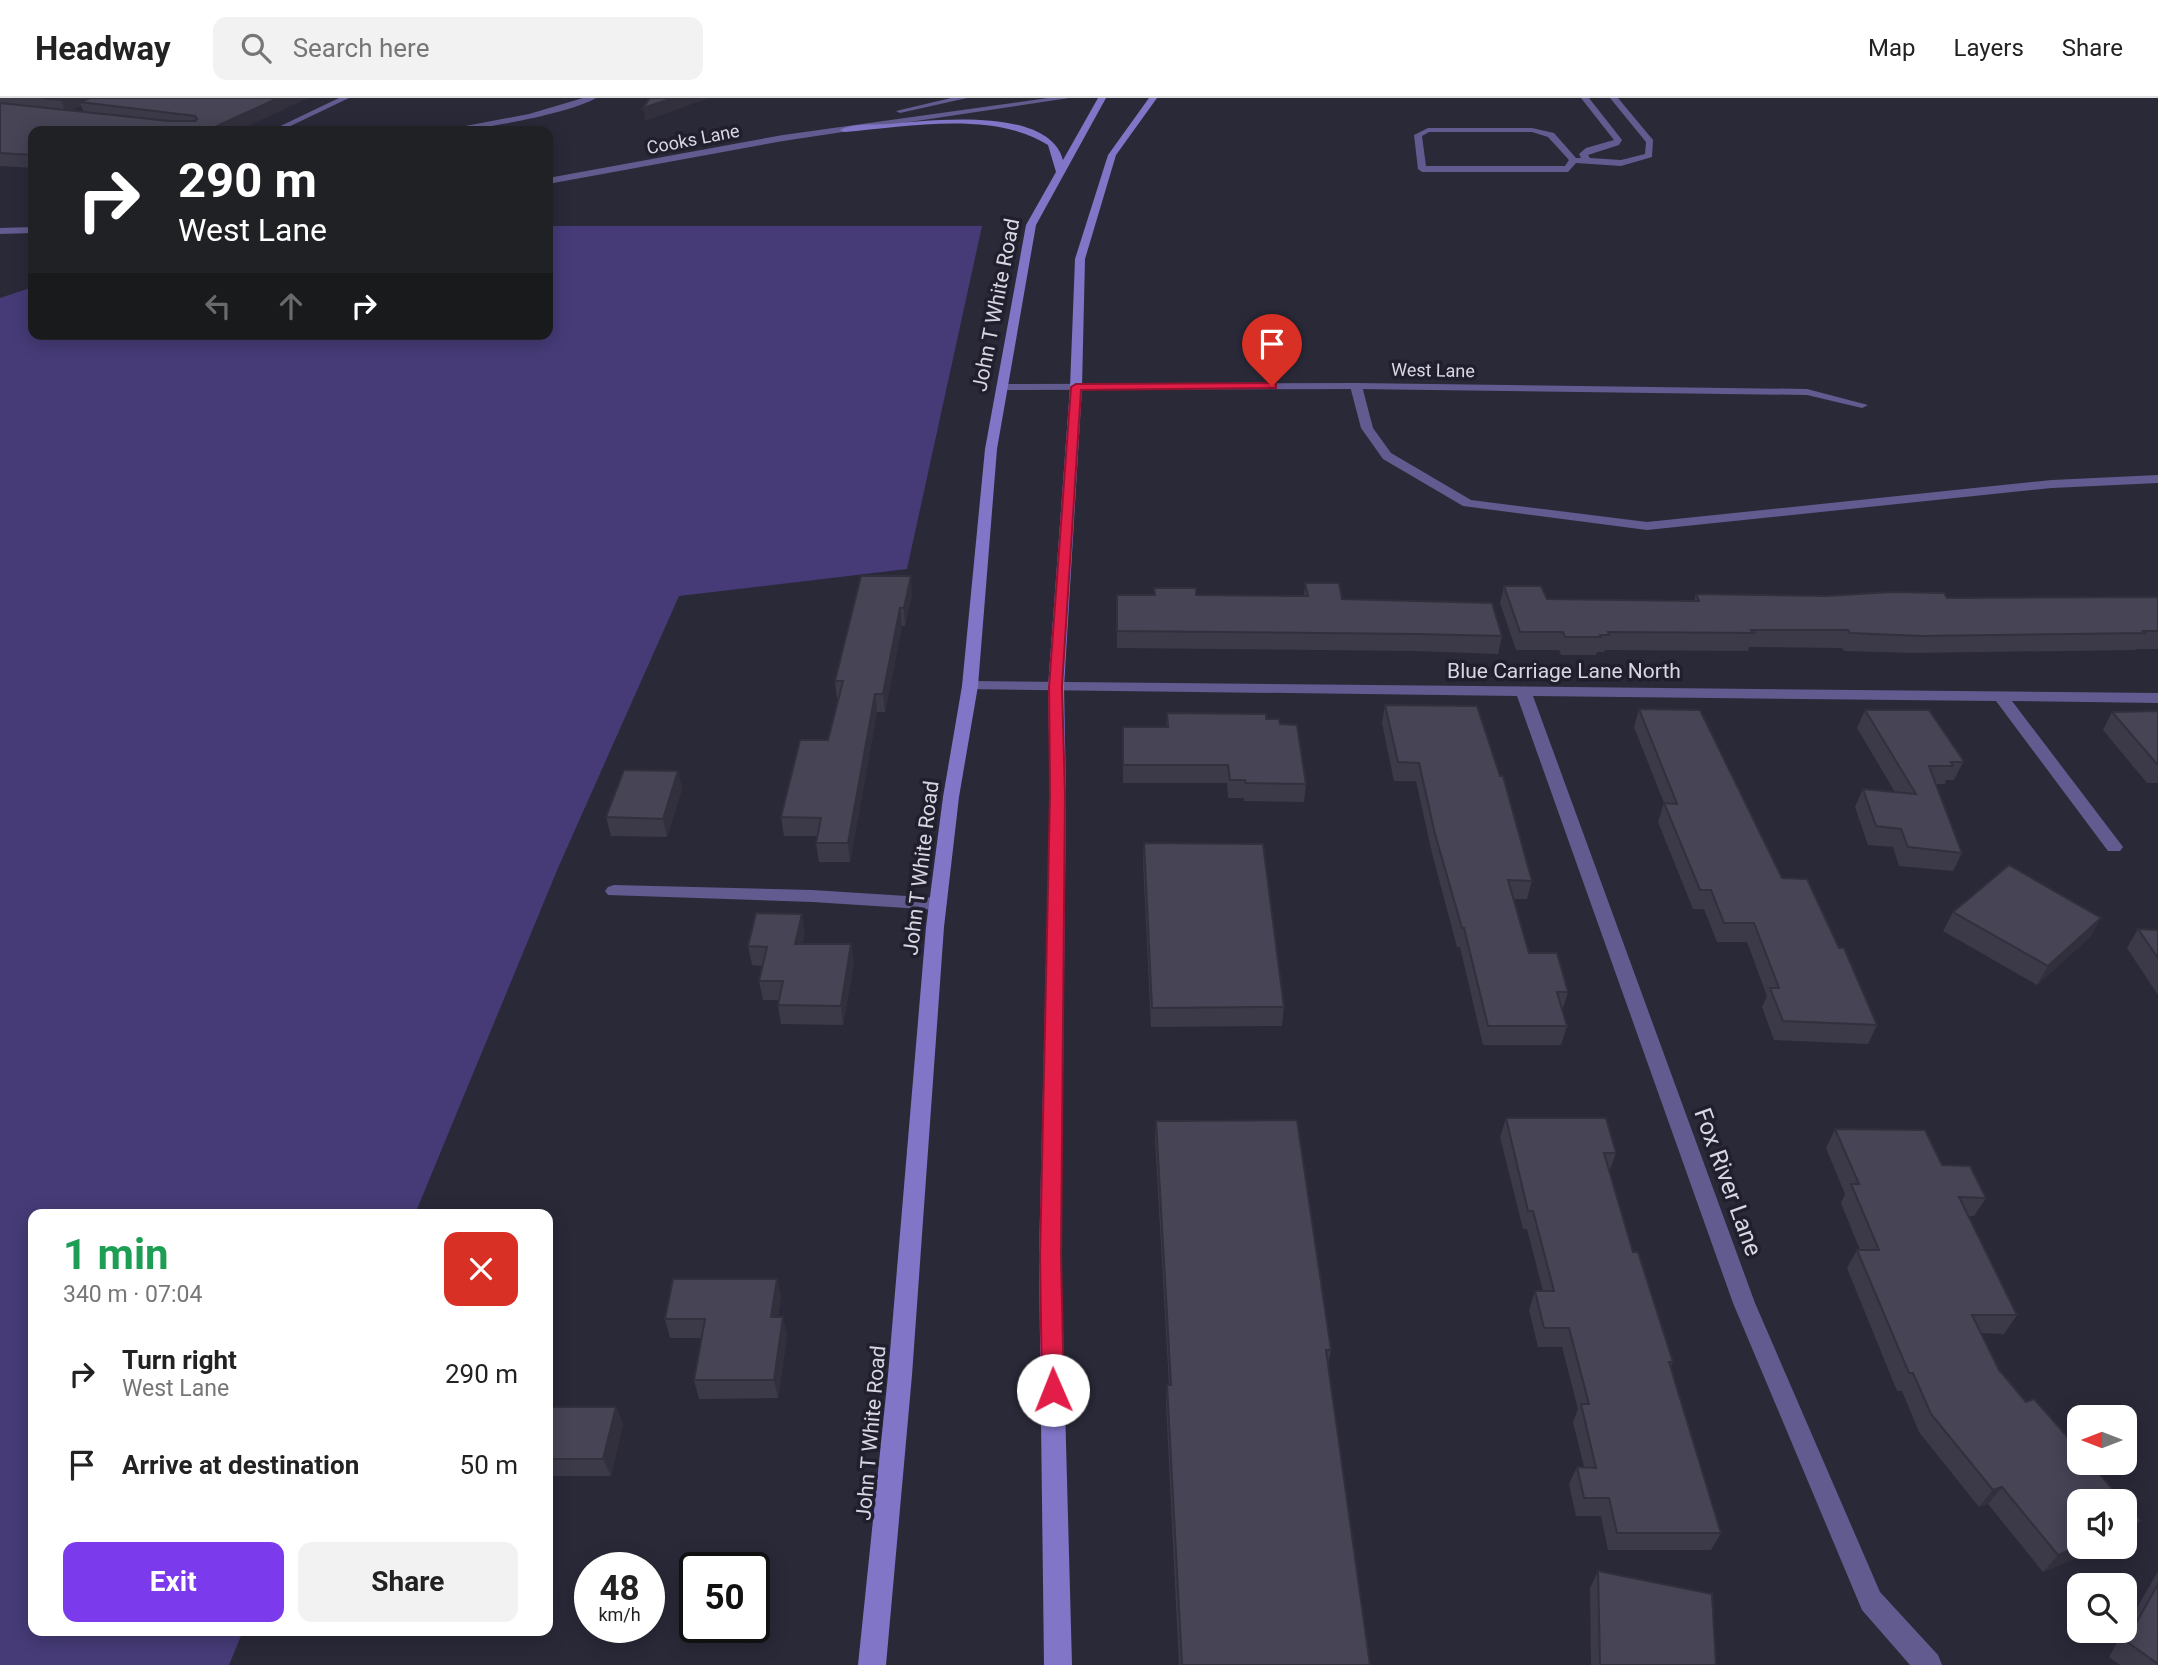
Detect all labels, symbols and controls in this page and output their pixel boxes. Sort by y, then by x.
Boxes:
search box [213,17,703,80]
text: Headway [35,29,171,68]
icon: search [237,29,275,67]
text: Search here [293,33,429,63]
text: Map [1868,34,1916,62]
text: Layers [1954,34,2024,62]
text: Share [2062,34,2123,62]
street label: Cooks Lane [645,120,741,158]
text: 290 m [178,152,317,209]
icon: right [63,154,154,245]
text: West Lane [178,211,327,249]
street label: John T White Road [967,217,1025,393]
icon: left [199,287,237,325]
icon: ahead [272,287,310,325]
icon: right [345,287,383,325]
pin [1242,314,1302,386]
icon: arrive [1253,325,1291,363]
street label: West Lane [1391,359,1475,381]
street label: Blue Carriage Lane North [1447,659,1681,683]
street label: John T White Road [898,779,944,957]
street label: Fox River Lane [1688,1104,1768,1260]
text: 1 min [63,1230,169,1279]
button: close [444,1232,518,1306]
text: 340 m · 07:04 [63,1281,202,1308]
text: Turn right [122,1345,237,1375]
street label: John T White Road [851,1345,891,1521]
position arrow [1016,1353,1090,1427]
icon: right [63,1355,101,1393]
text: 290 m [445,1359,518,1389]
text: West Lane [122,1375,229,1402]
north arrow [2067,1405,2137,1475]
map controls [2067,1405,2137,1643]
icon: arrive [63,1446,101,1484]
text: Arrive at destination [122,1450,359,1480]
text: 50 m [460,1450,518,1480]
button: sound [2067,1489,2137,1559]
button: Exit [63,1542,284,1622]
button: Share [298,1542,518,1622]
speed limit sign: 50 [679,1552,770,1643]
text: 48 [599,1568,640,1609]
button: search [2067,1573,2137,1643]
text: km/h [598,1604,641,1625]

